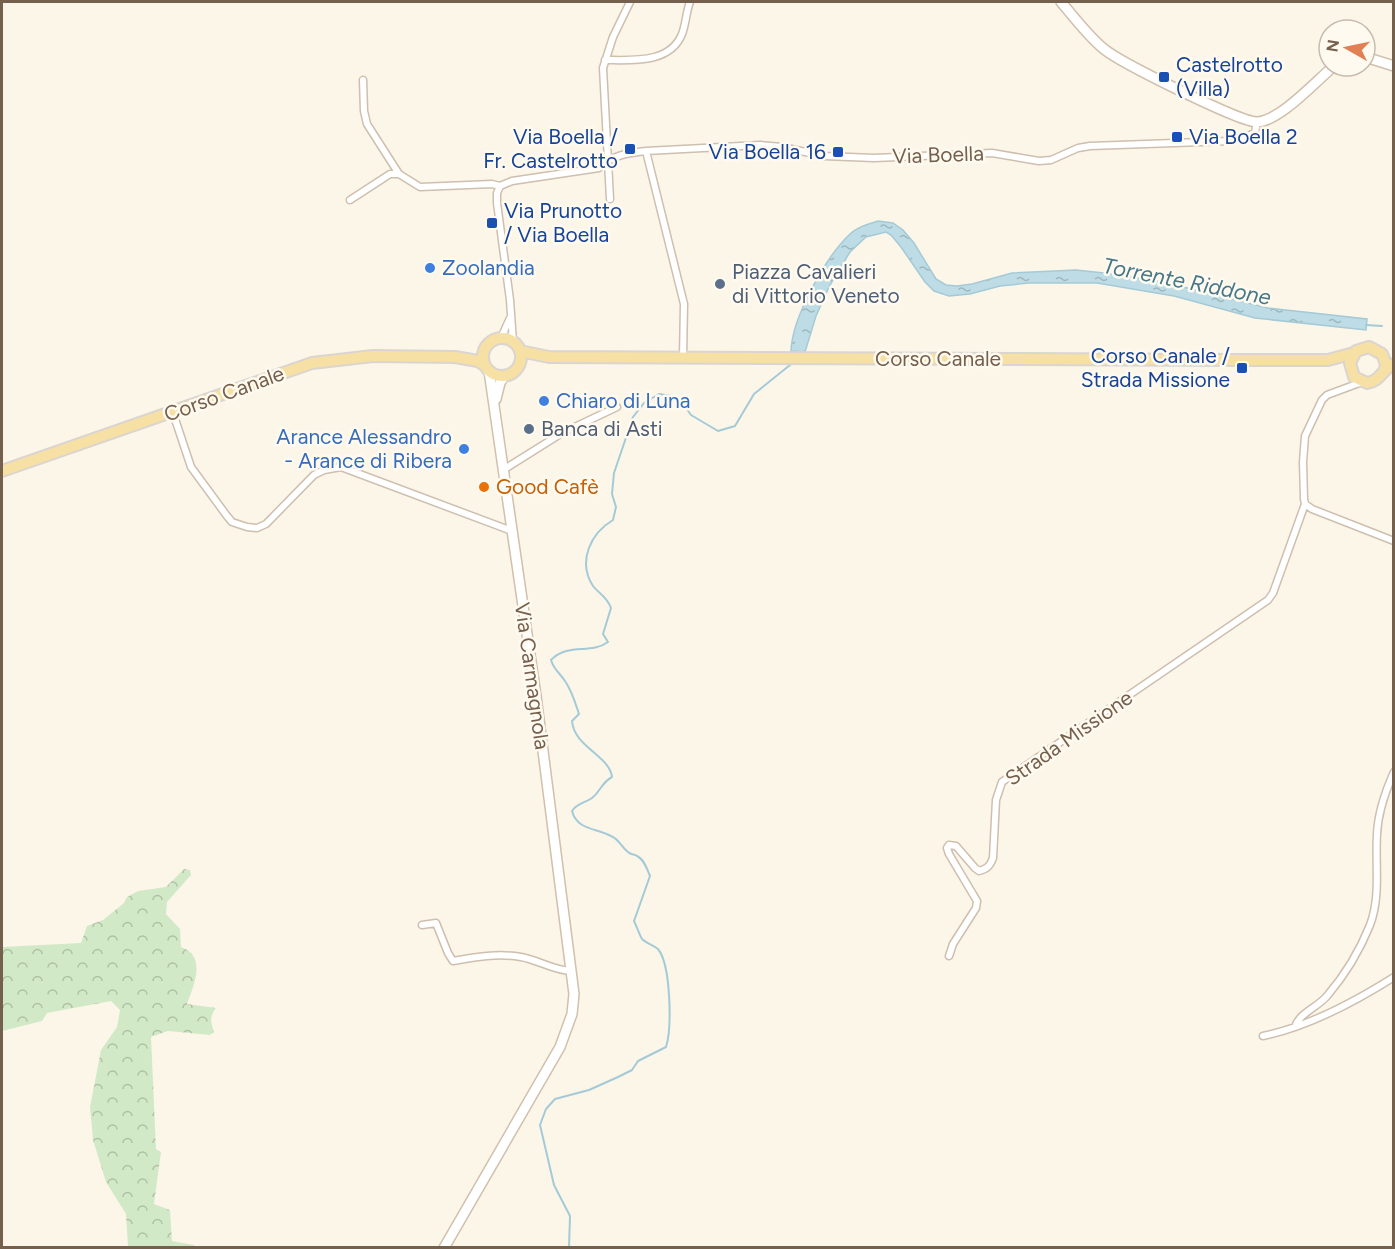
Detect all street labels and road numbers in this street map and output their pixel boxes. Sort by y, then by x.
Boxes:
street label: Via Boella [892,140,984,169]
street label: Corso Canale [875,346,1001,371]
street label: Corso Canale [160,360,287,427]
street label: Via Carmagnola [510,601,555,751]
street label: Strada Missione [1000,685,1137,791]

